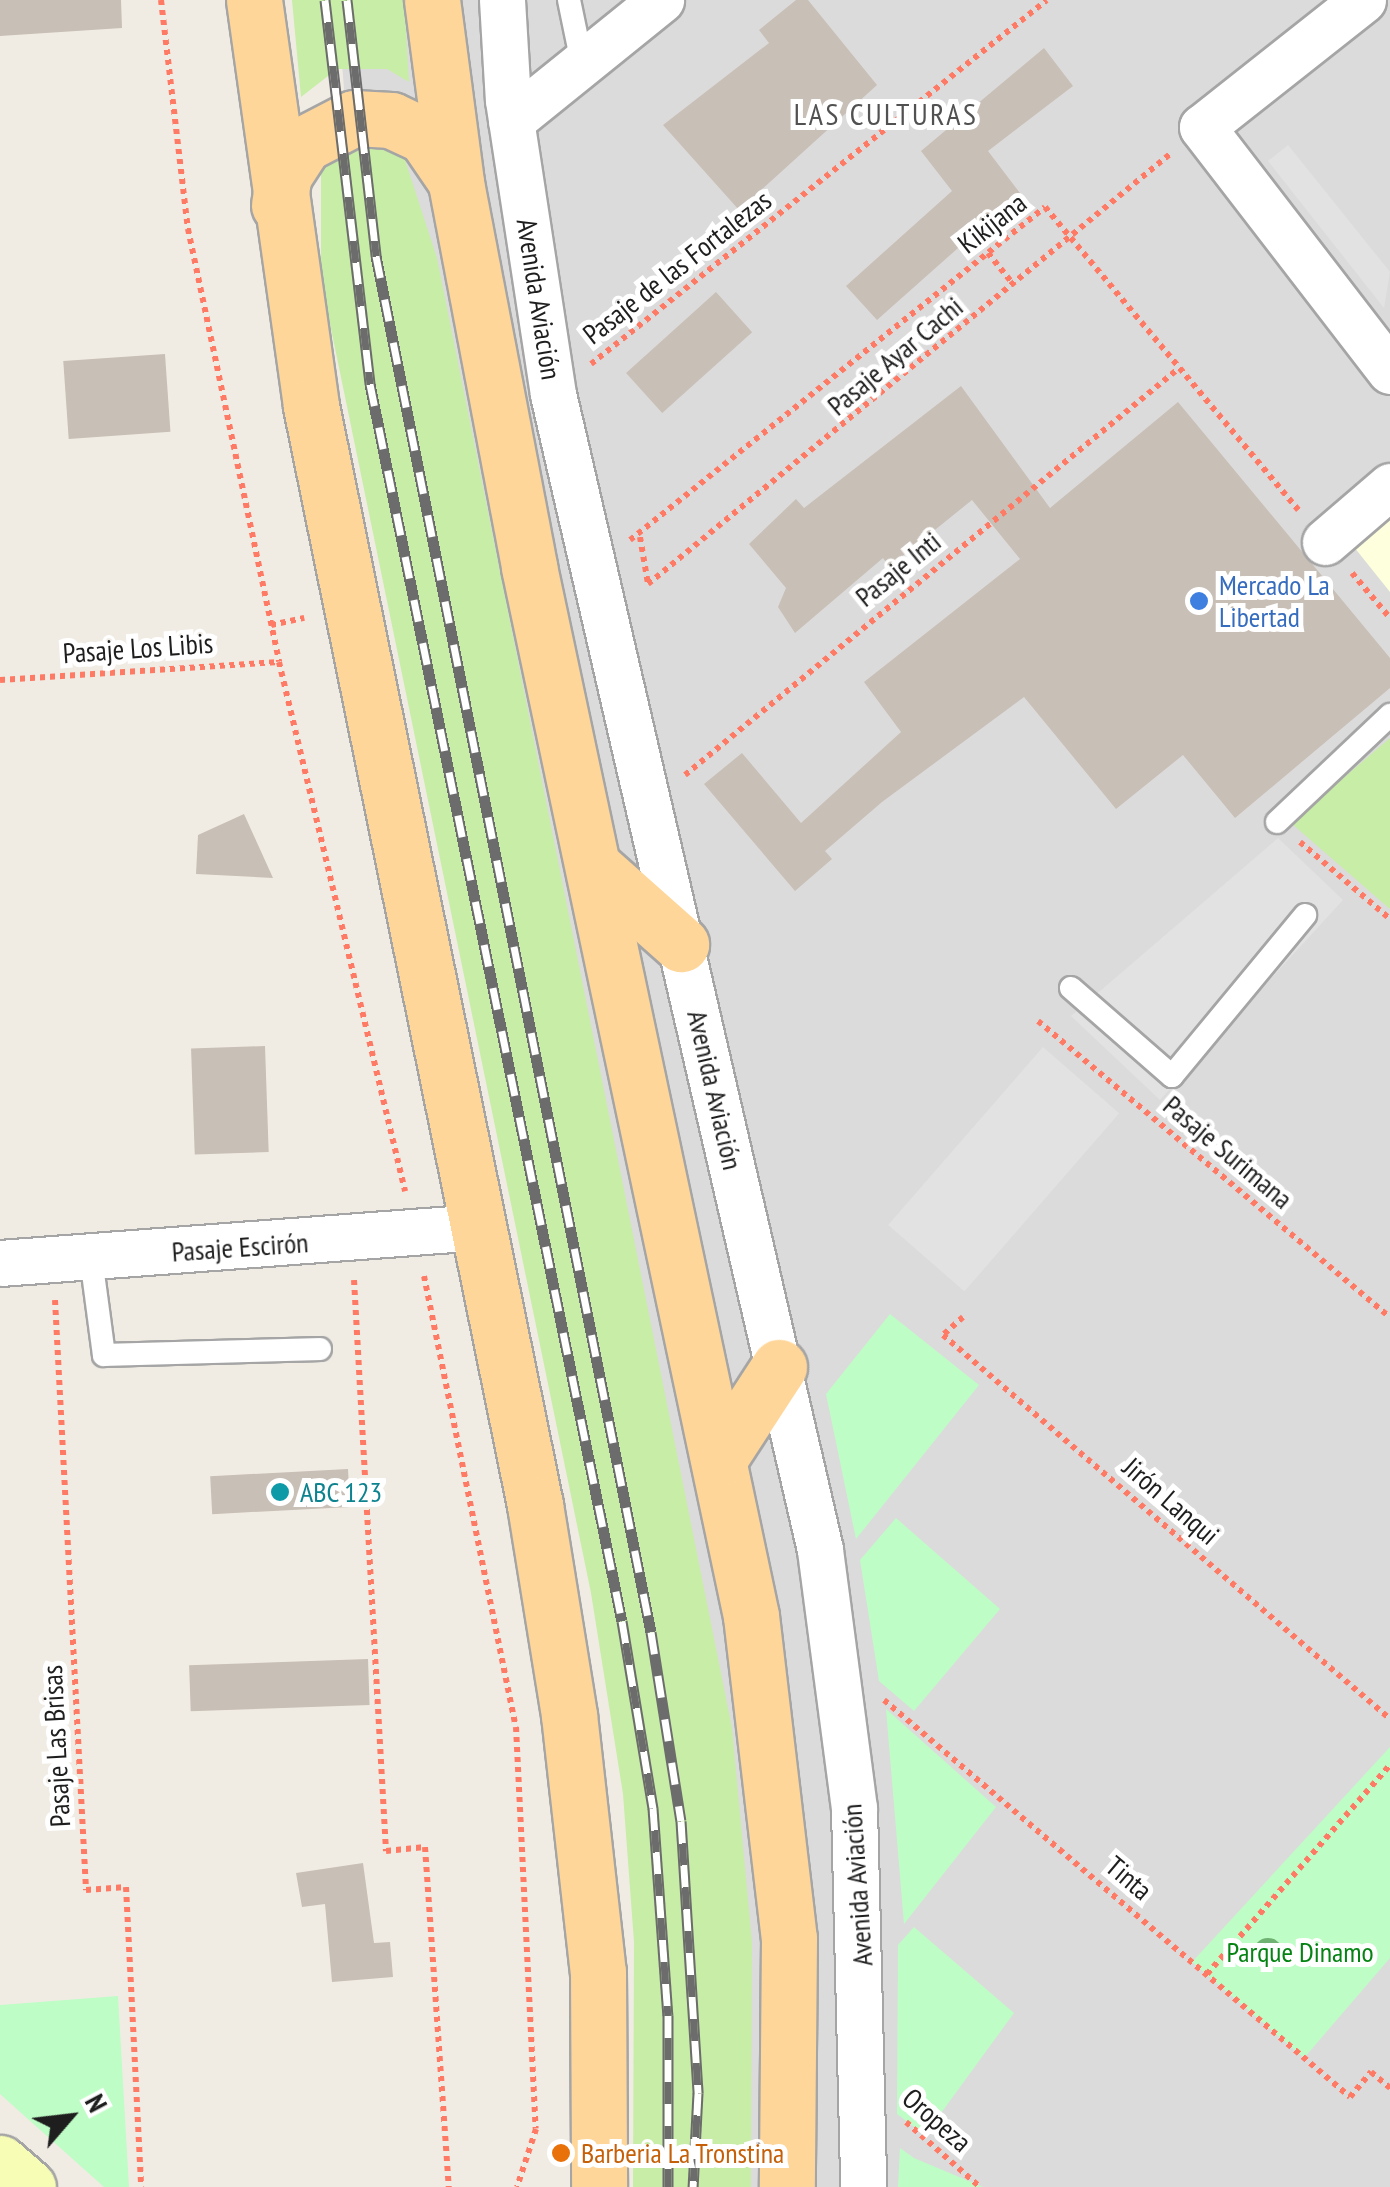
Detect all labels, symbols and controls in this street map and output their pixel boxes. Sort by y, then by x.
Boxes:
district label: LAS CULTURAS [794,96,978,132]
street label: Pasaje de las Fortalezas [576,183,778,351]
street label: Kikijana [951,186,1033,260]
street label: Avenida Aviación [510,216,568,382]
street label: Pasaje Ayar Cachi [820,289,970,423]
street label: Pasaje Inti [849,525,947,613]
place label: Mercado La Libertad [1219,568,1330,634]
marker: Mercado La Libertad [1188,590,1210,612]
street label: Pasaje Los Libis [62,626,214,670]
street label: Avenida Aviación [680,1007,750,1173]
street label: Pasaje Surimana [1157,1088,1299,1216]
street label: Pasaje Escirón [171,1225,309,1269]
street label: Jirón Lanqui [1116,1450,1226,1552]
place label: ABC 123 [300,1475,383,1509]
marker: ABC 123 [269,1481,291,1503]
street label: Pasaje Las Brisas [35,1664,77,1828]
street label: Avenida Aviación [835,1802,879,1968]
street label: Tinta [1099,1849,1159,1907]
park label: Parque Dinamo [1226,1935,1374,1969]
north arrow [20,2067,120,2167]
street label: Oropeza [896,2081,978,2159]
text: N [77,2087,117,2118]
place label: Barberia La Tronstina [581,2136,785,2170]
marker: Barberia La Tronstina [550,2142,572,2164]

